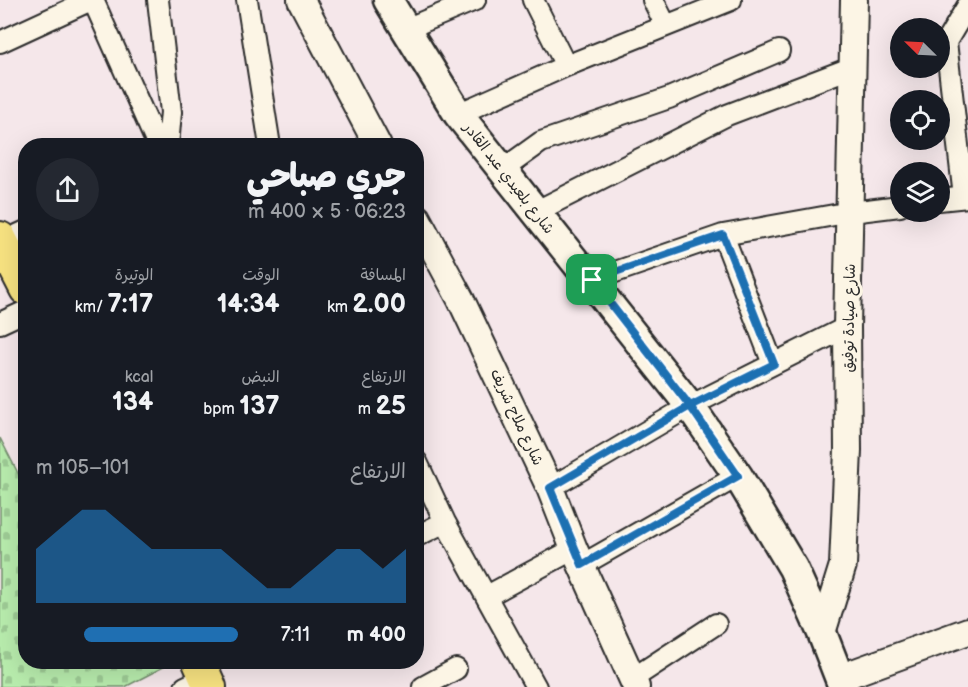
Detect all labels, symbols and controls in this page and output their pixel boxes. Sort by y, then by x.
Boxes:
north arrow [890,18,950,78]
map controls [890,18,950,222]
button: locate [890,90,950,150]
street label: شارع بلعيدي عبد القادر [458,118,558,239]
text: جري صباحي [247,157,406,197]
button: share [36,158,99,221]
button: layers [890,162,950,222]
text: 06:23 · 5 × 400 m [248,200,406,224]
pin [566,254,617,305]
icon: arrive [575,263,608,296]
street label: شارع صيادة توفيق [839,263,860,373]
text: الوتيرة [115,266,153,285]
text: الوقت [242,266,280,285]
text: المسافة [360,266,406,285]
text: 7:17 [107,289,153,320]
text: 14:34 [217,289,280,320]
text: 2.00 [352,289,406,320]
text: /km [75,298,107,317]
text: km [327,298,352,317]
street label: شارع ملاح شريف [486,366,547,469]
text: kcal [125,368,153,387]
text: النبض [241,368,280,387]
text: الارتفاع [361,368,406,387]
text: 134 [112,387,153,418]
text: 137 [239,391,280,422]
text: 25 [375,391,406,422]
text: bpm [203,400,239,419]
text: m [358,400,375,419]
text: 101–105 m [36,456,129,480]
text: الارتفاع [350,460,406,484]
text: 7:11 [281,623,310,647]
text: 400 m [347,623,406,647]

